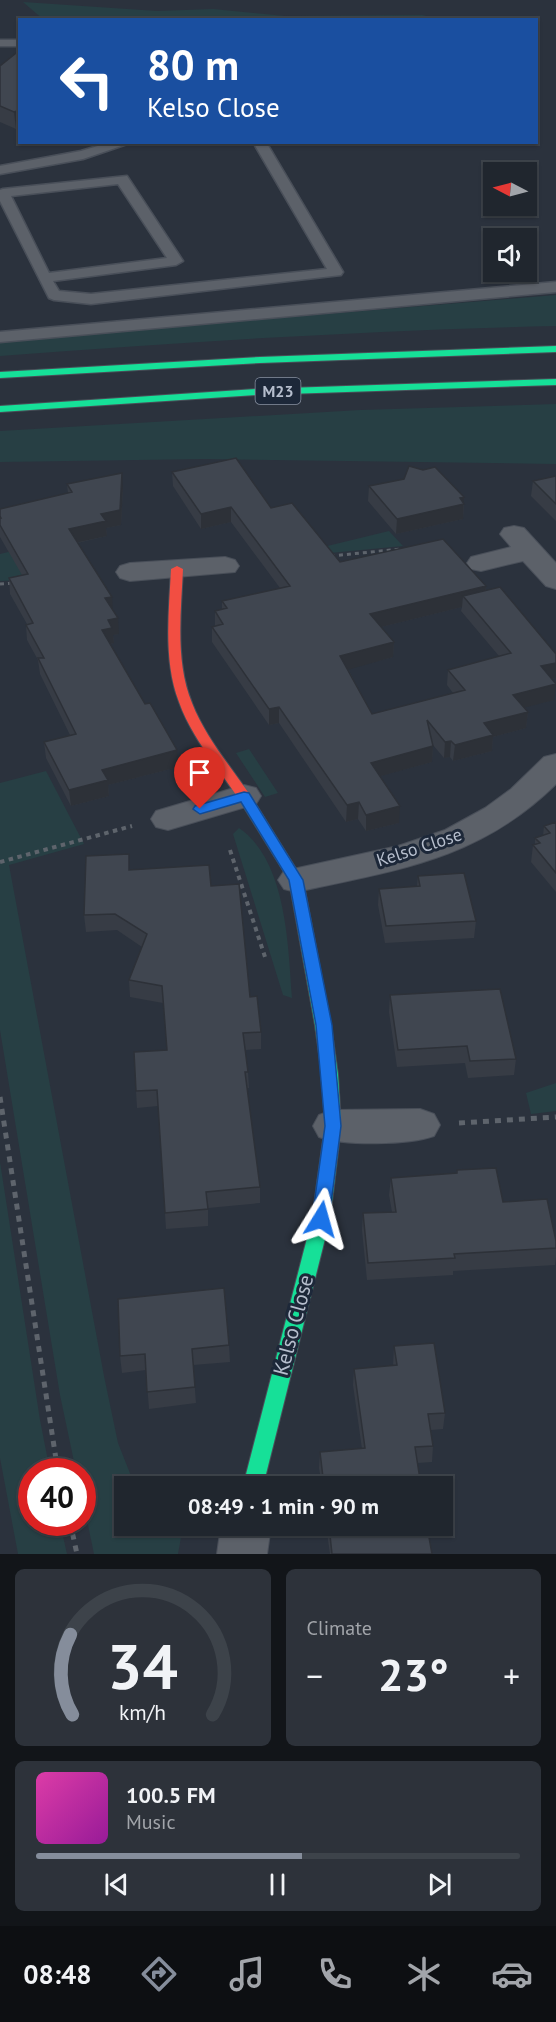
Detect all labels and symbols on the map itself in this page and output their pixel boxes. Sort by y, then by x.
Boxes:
north arrow [483,162,537,216]
road number: M23 [256,378,300,404]
pin [174,747,225,809]
street label: Kelso Close [373,822,465,872]
position arrow [289,1187,353,1251]
street label: Kelso Close [267,1272,319,1378]
speed limit sign: 40 [18,1458,96,1536]

